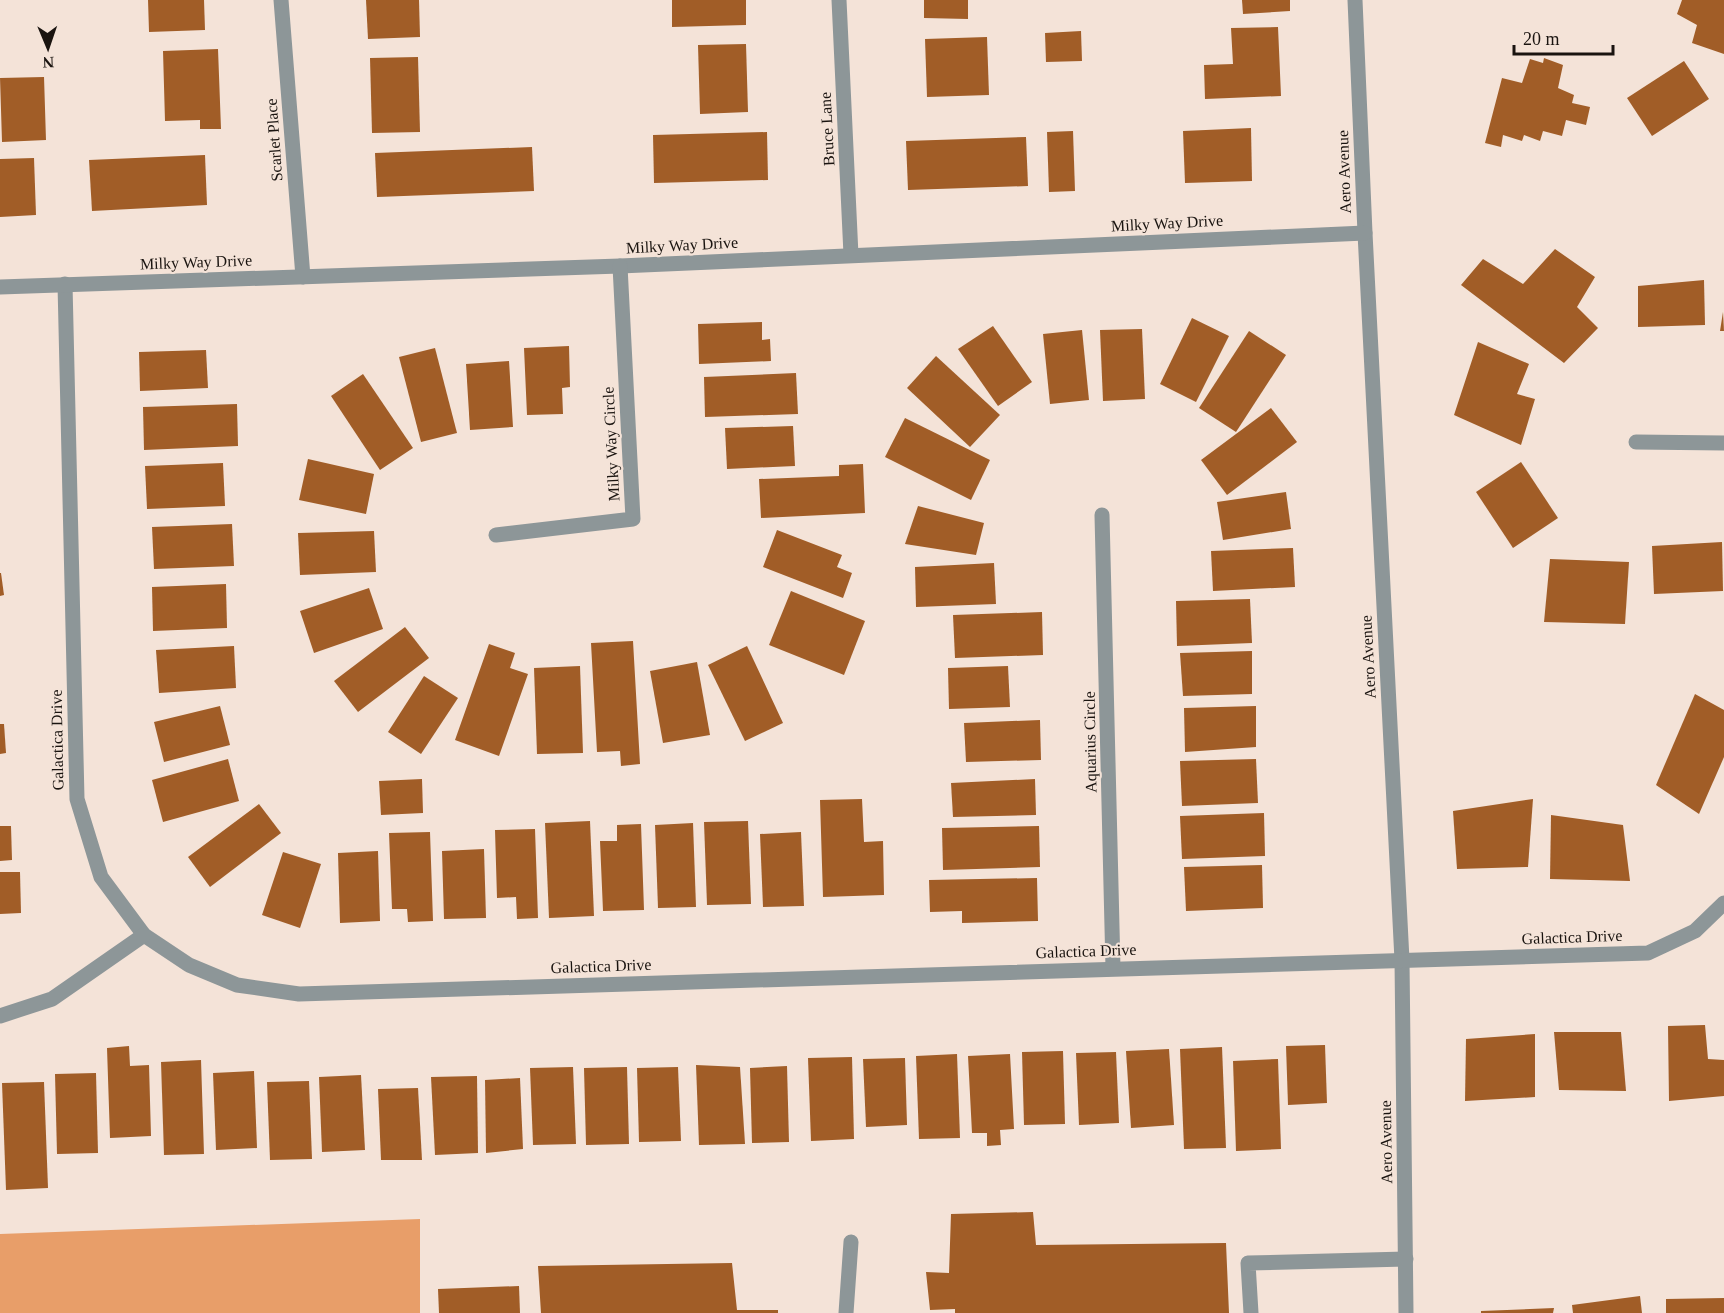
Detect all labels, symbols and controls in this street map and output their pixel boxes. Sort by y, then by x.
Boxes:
north arrow [18,18,78,78]
scale bar [1514,18,1613,56]
text: 20 m [1523,29,1560,49]
text: N [42,54,55,71]
street label: Bruce Lane [817,92,837,166]
street label: Scarlet Place [263,98,285,182]
street label: Aero Avenue [1334,130,1354,214]
street label: Milky Way Drive [1111,212,1224,235]
street label: Milky Way Drive [626,234,739,257]
street label: Milky Way Drive [140,252,252,273]
street label: Milky Way Circle [600,386,623,502]
street label: Aero Avenue [1357,615,1379,699]
street label: Galactica Drive [48,689,66,791]
street label: Aquarius Circle [1081,691,1100,793]
street label: Galactica Drive [1521,927,1623,947]
street label: Galactica Drive [1035,941,1137,961]
street label: Galactica Drive [550,956,652,976]
street label: Aero Avenue [1377,1100,1395,1184]

